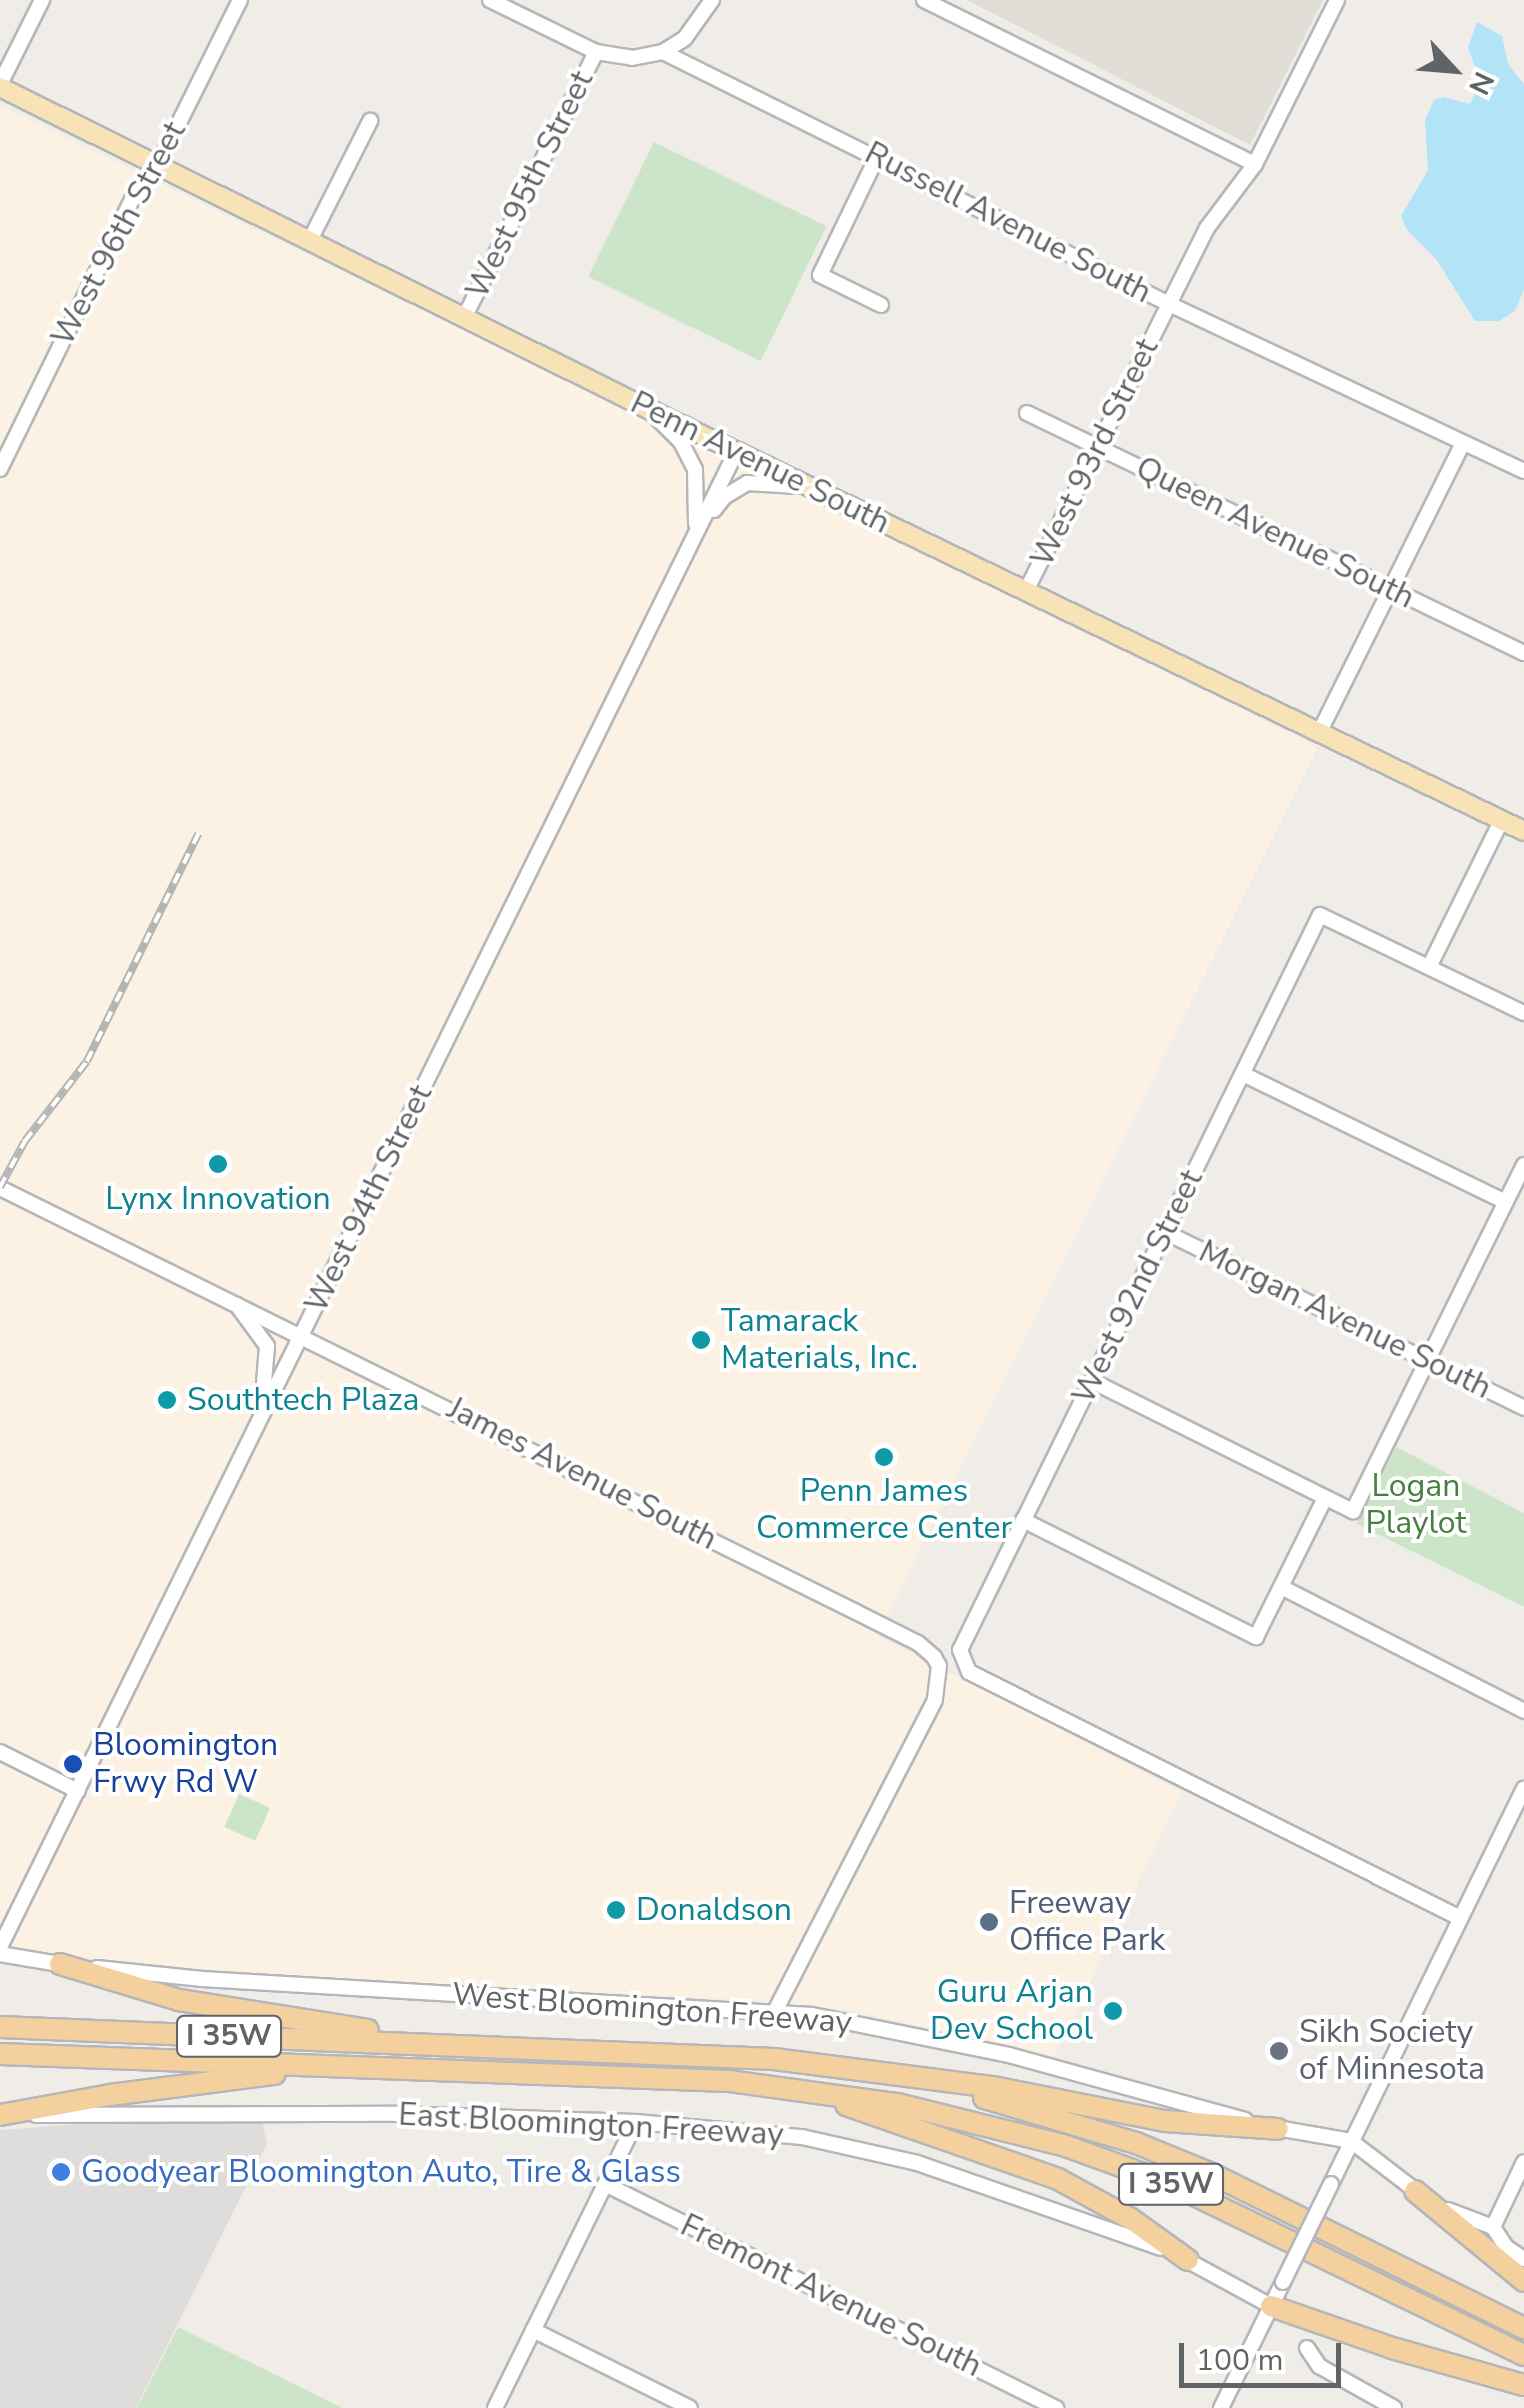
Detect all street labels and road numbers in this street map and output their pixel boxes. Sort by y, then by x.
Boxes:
street label: West 95th Street [458,65,602,305]
street label: West 96th Street [44,115,194,353]
street label: Russell Avenue South [858,134,1158,312]
street label: West 93rd Street [1023,333,1167,573]
street label: Penn Avenue South [624,384,896,542]
street label: Queen Avenue South [1130,449,1420,617]
street label: West 94th Street [297,1079,441,1319]
street label: West 92nd Street [1065,1164,1211,1410]
street label: Morgan Avenue South [1193,1233,1497,1407]
street label: James Avenue South [441,1389,723,1559]
street label: West Bloomington Freeway [451,1976,853,2042]
road number: I 35W [174,2011,284,2061]
street label: East Bloomington Freeway [397,2096,785,2154]
road number: I 35W [1116,2159,1226,2209]
street label: Fremont Avenue South [674,2206,988,2386]

